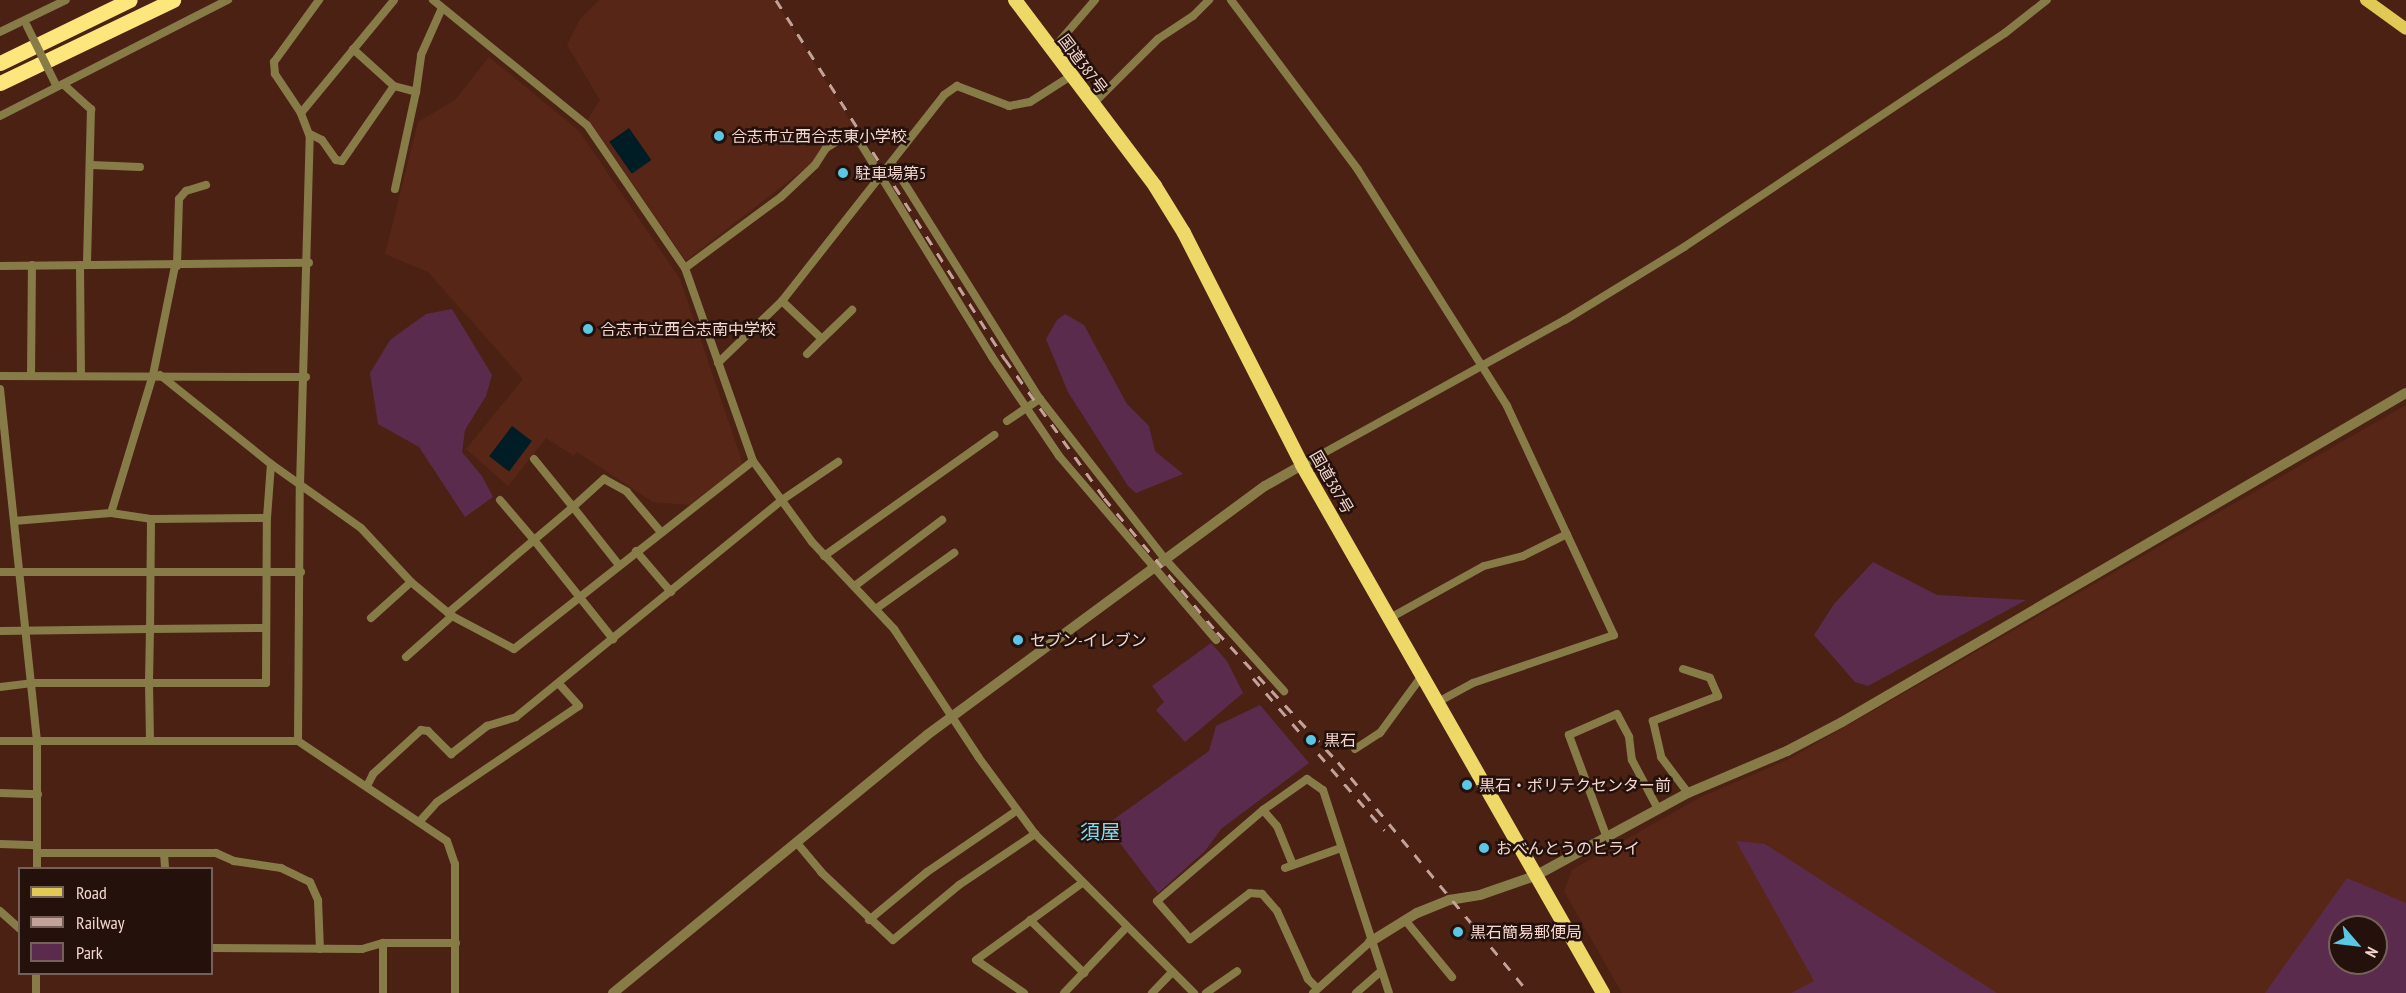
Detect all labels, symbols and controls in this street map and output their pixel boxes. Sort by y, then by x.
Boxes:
street label: 国道387号 [1054,30,1112,98]
place label: 合志市立西合志東小学校 [731,126,907,146]
marker: 合志市立西合志東小学校 [712,129,726,143]
place label: 駐車場第5 [855,163,926,183]
marker: 駐車場第5 [836,166,850,180]
place label: 合志市立西合志南中学校 [600,319,776,339]
marker: 合志市立西合志南中学校 [581,322,595,336]
street label: 国道387号 [1306,447,1358,517]
place label: セブン-イレブン [1030,630,1147,650]
marker: セブン-イレブン [1011,633,1025,647]
place label: 黒石 [1324,730,1356,750]
marker: 黒石 [1302,731,1320,749]
place label: 黒石・ポリテクセンター前 [1479,775,1671,795]
marker: 黒石・ポリテクセンター前 [1460,778,1474,792]
district label: 須屋 [1080,820,1120,844]
place label: おべんとうのヒライ [1496,838,1640,858]
marker: おべんとうのヒライ [1477,841,1491,855]
legend [18,867,213,975]
text: Road [76,881,107,904]
text: Railway [76,911,125,934]
north arrow [2328,915,2388,975]
place label: 黒石簡易郵便局 [1470,922,1582,942]
marker: 黒石簡易郵便局 [1451,925,1465,939]
text: Park [76,941,103,964]
text: N [2361,944,2383,961]

